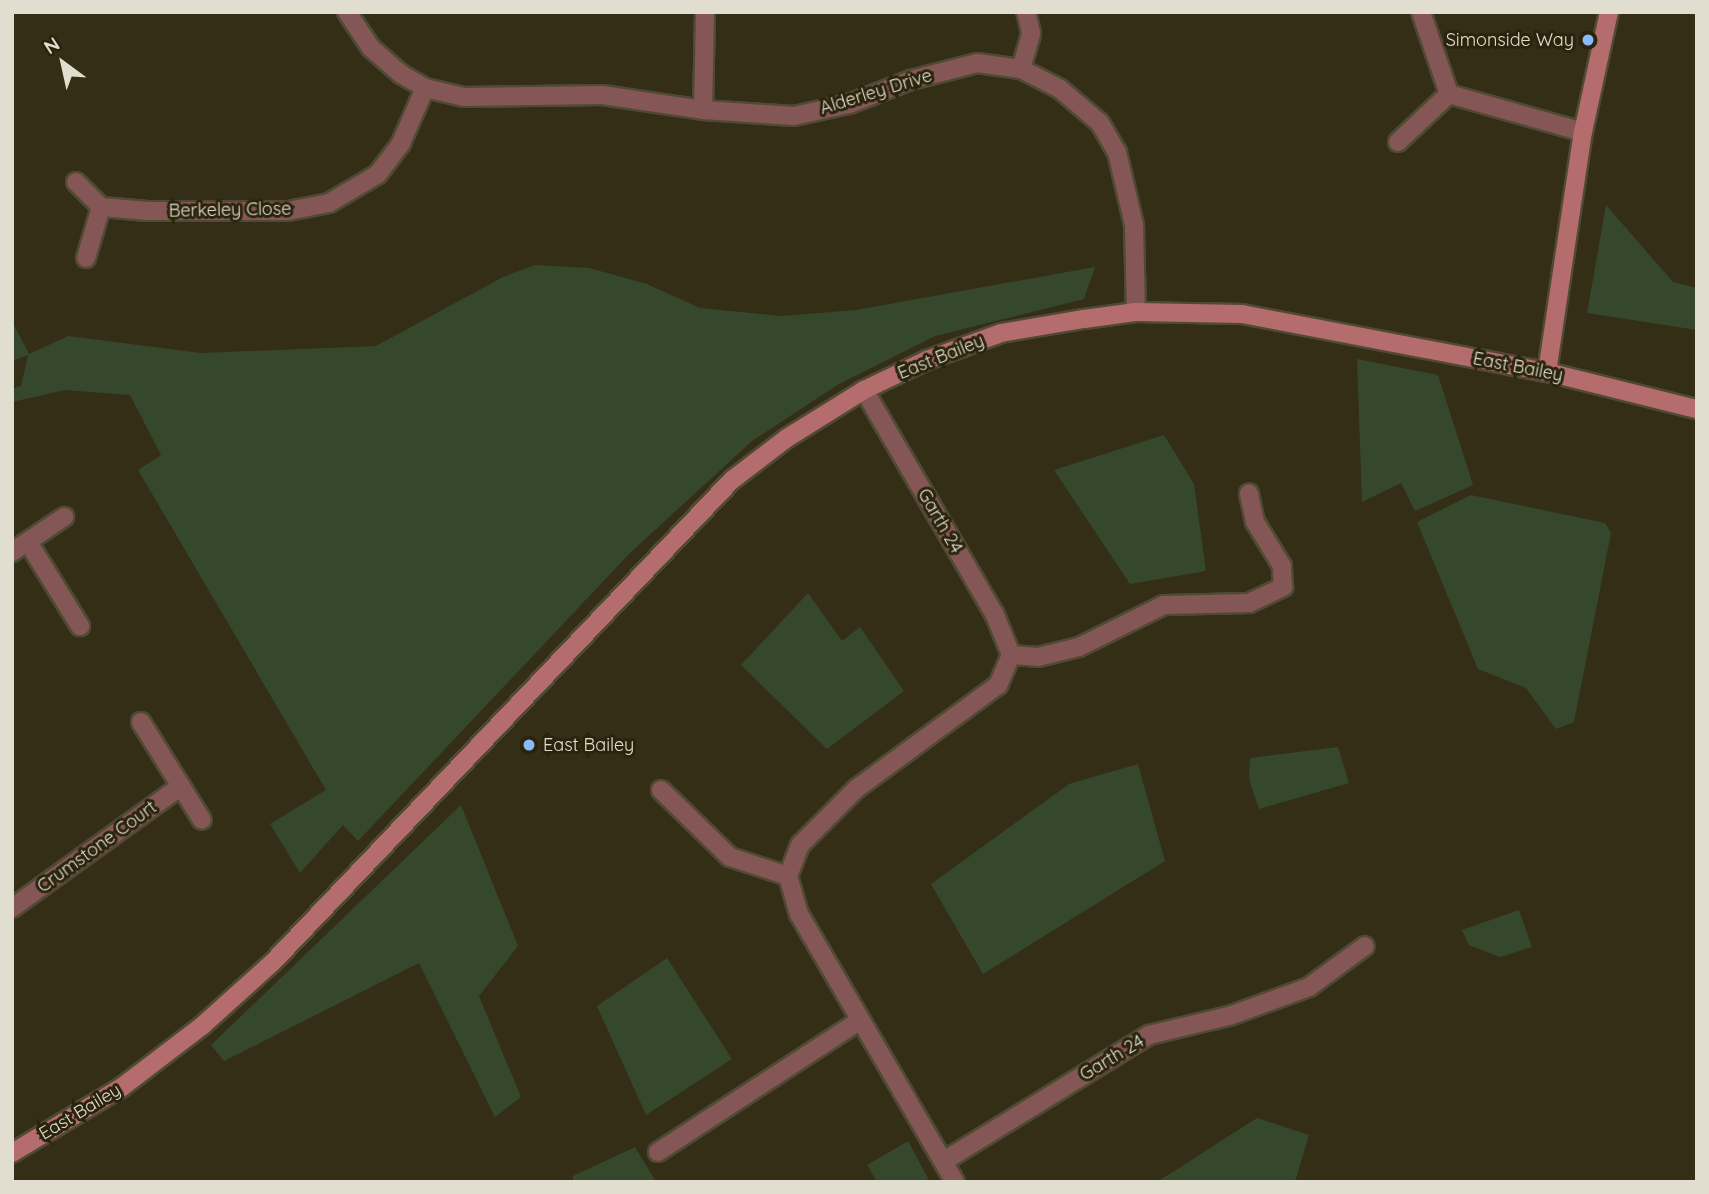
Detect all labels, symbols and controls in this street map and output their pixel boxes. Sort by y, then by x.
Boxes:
north arrow [28,28,98,98]
place label: Simonside Way [1446,29,1574,51]
text: N [39,32,64,59]
marker: Simonside Way [1580,32,1596,48]
street label: Alderley Drive [817,65,935,119]
street label: Berkeley Close [169,198,291,222]
street label: East Bailey [895,330,987,384]
street label: East Bailey [1471,348,1565,386]
street label: Garth 24 [913,485,967,557]
place label: East Bailey [543,734,634,756]
marker: East Bailey [521,737,537,753]
street label: Crumstone Court [33,797,161,897]
street label: Garth 24 [1076,1030,1148,1086]
street label: East Bailey [35,1079,125,1145]

